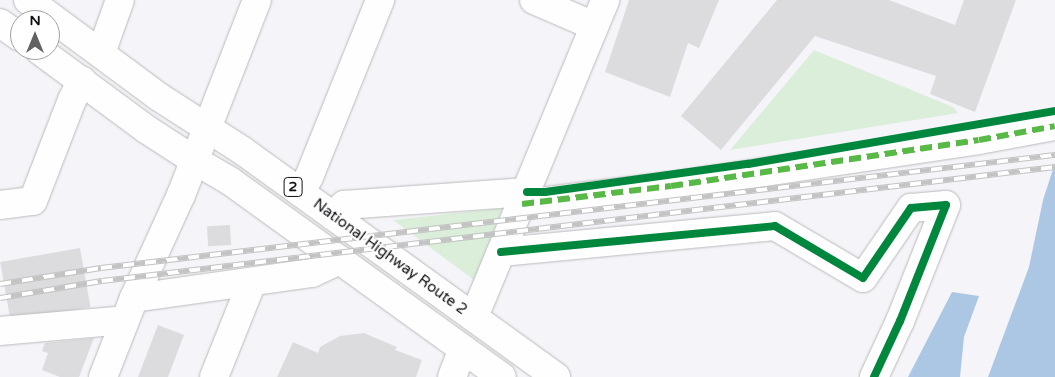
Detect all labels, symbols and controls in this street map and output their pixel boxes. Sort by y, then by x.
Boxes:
north arrow [10,10,60,60]
text: N [29,12,41,29]
road number: 2 [283,176,303,198]
street label: National Highway Route 2 [310,195,470,319]

